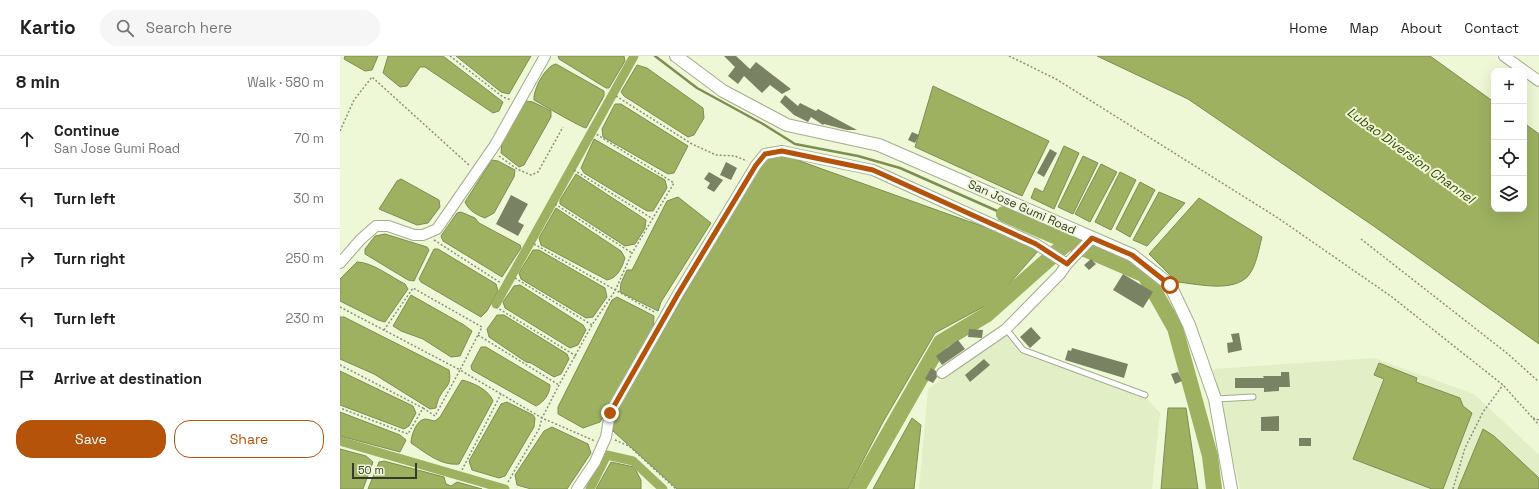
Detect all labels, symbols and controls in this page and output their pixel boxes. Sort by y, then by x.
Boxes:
search box [100,10,380,46]
text: Kartio [20,15,76,40]
icon: search [114,17,136,39]
text: Search here [146,18,232,37]
text: Home [1289,19,1327,37]
text: Map [1349,19,1379,37]
text: About [1401,19,1442,37]
text: Contact [1464,19,1519,37]
map controls [1491,68,1527,212]
button: + [1491,68,1527,104]
text: 8 min [16,71,60,93]
text: Walk · 580 m [247,74,324,91]
water label: Lubao Diversion Channel [1344,104,1479,208]
button: − [1491,104,1527,140]
text: Continue [54,121,120,140]
icon: ahead [16,128,38,150]
text: 70 m [294,130,324,147]
text: San Jose Gumi Road [54,140,180,157]
button: locate [1491,140,1527,176]
street label: San Jose Gumi Road [966,176,1078,238]
button: layers [1491,176,1527,212]
icon: left [16,188,38,210]
text: Turn left [54,189,116,208]
text: 30 m [293,190,324,207]
icon: right [16,248,38,270]
text: Turn right [54,249,125,268]
text: 250 m [286,250,324,267]
route start [1161,276,1179,294]
icon: left [16,308,38,330]
text: Turn left [54,309,116,328]
text: 230 m [286,310,324,327]
icon: arrive [16,368,38,390]
text: Arrive at destination [54,369,202,388]
route end [601,404,619,422]
button: Save [16,420,166,458]
button: Share [174,420,324,458]
scale bar [352,461,417,480]
text: 50 m [358,463,384,477]

